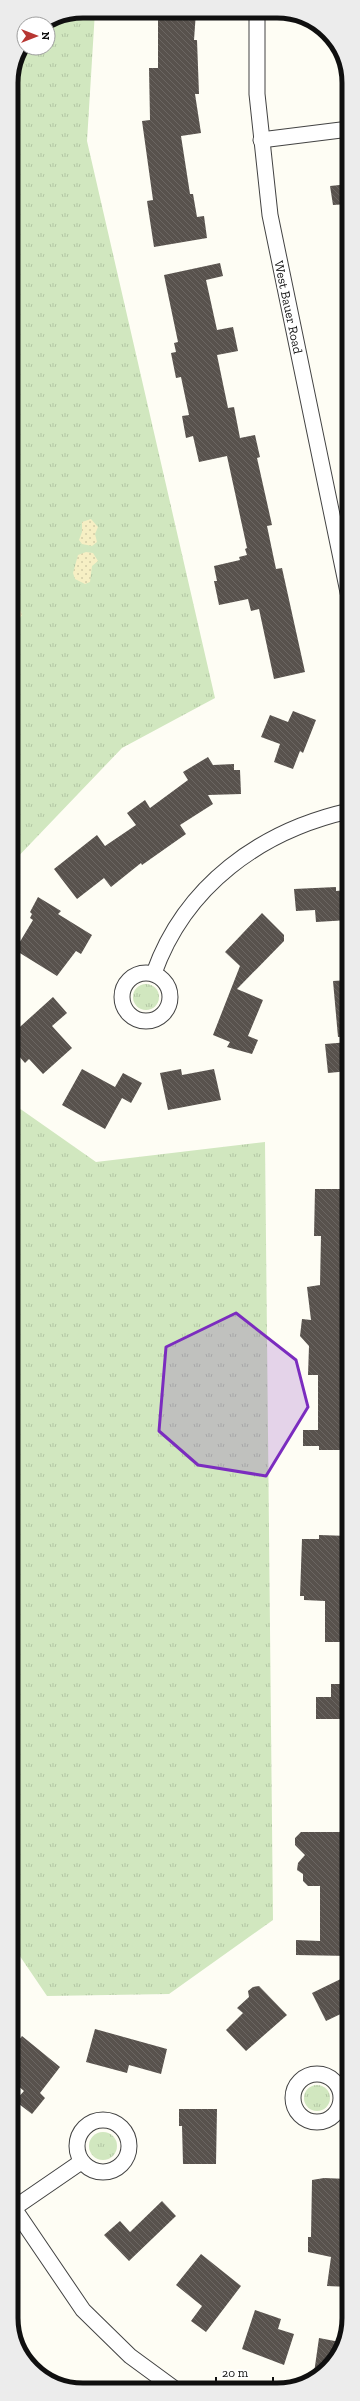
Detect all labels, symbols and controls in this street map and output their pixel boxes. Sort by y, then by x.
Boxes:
north arrow [16,16,56,56]
text: N [39,32,52,41]
street label: West Bauer Road [271,259,306,355]
scale bar [216,2359,273,2385]
text: 20 m [222,2366,249,2380]

